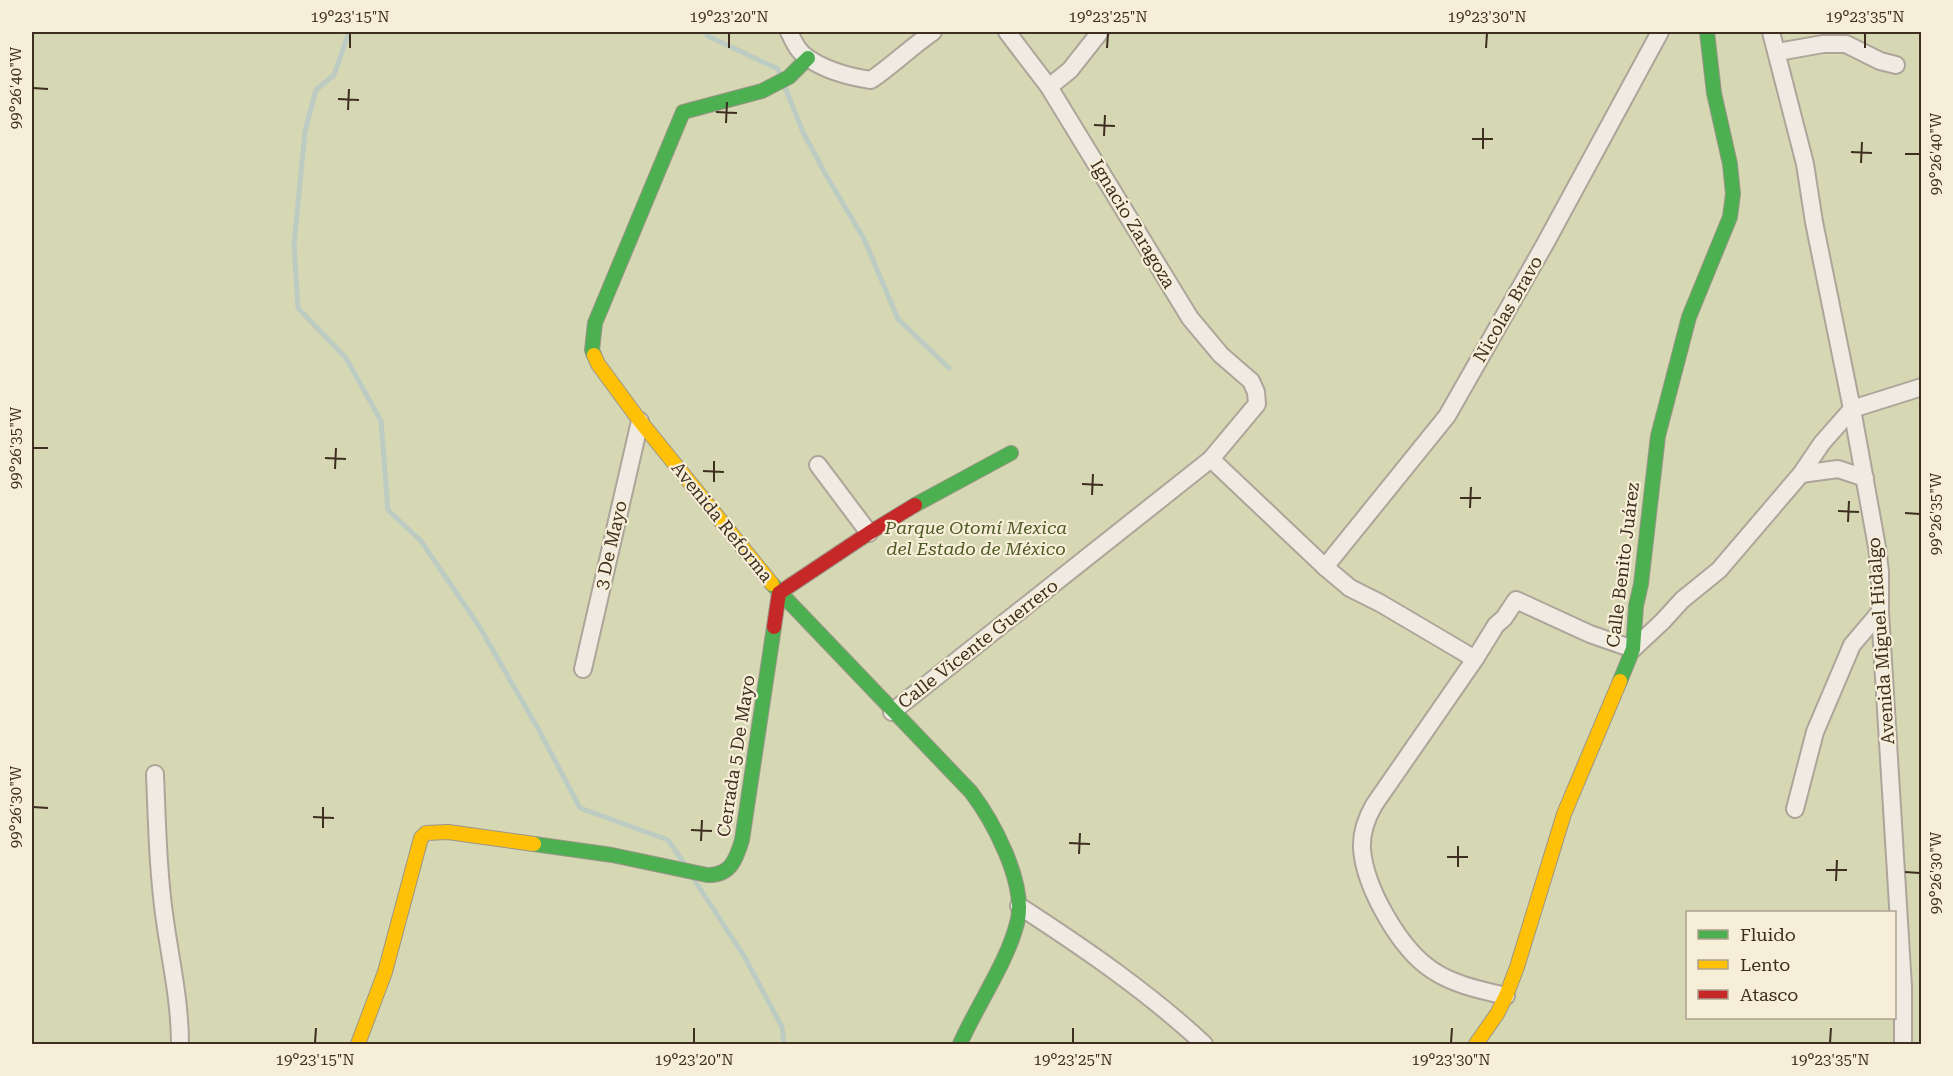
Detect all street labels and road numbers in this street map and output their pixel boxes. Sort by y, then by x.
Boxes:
street label: Ignacio Zaragoza [1087,155,1180,292]
street label: Nicolas Bravo [1469,252,1547,366]
street label: Avenida Reforma [667,457,778,586]
street label: Calle Benito Juárez [1602,481,1643,649]
street label: 3 De Mayo [590,498,631,591]
street label: Avenida Miguel Hidalgo [1863,537,1898,745]
street label: Calle Vicente Guerrero [893,575,1062,713]
street label: Cerrada 5 De Mayo [712,673,759,838]

